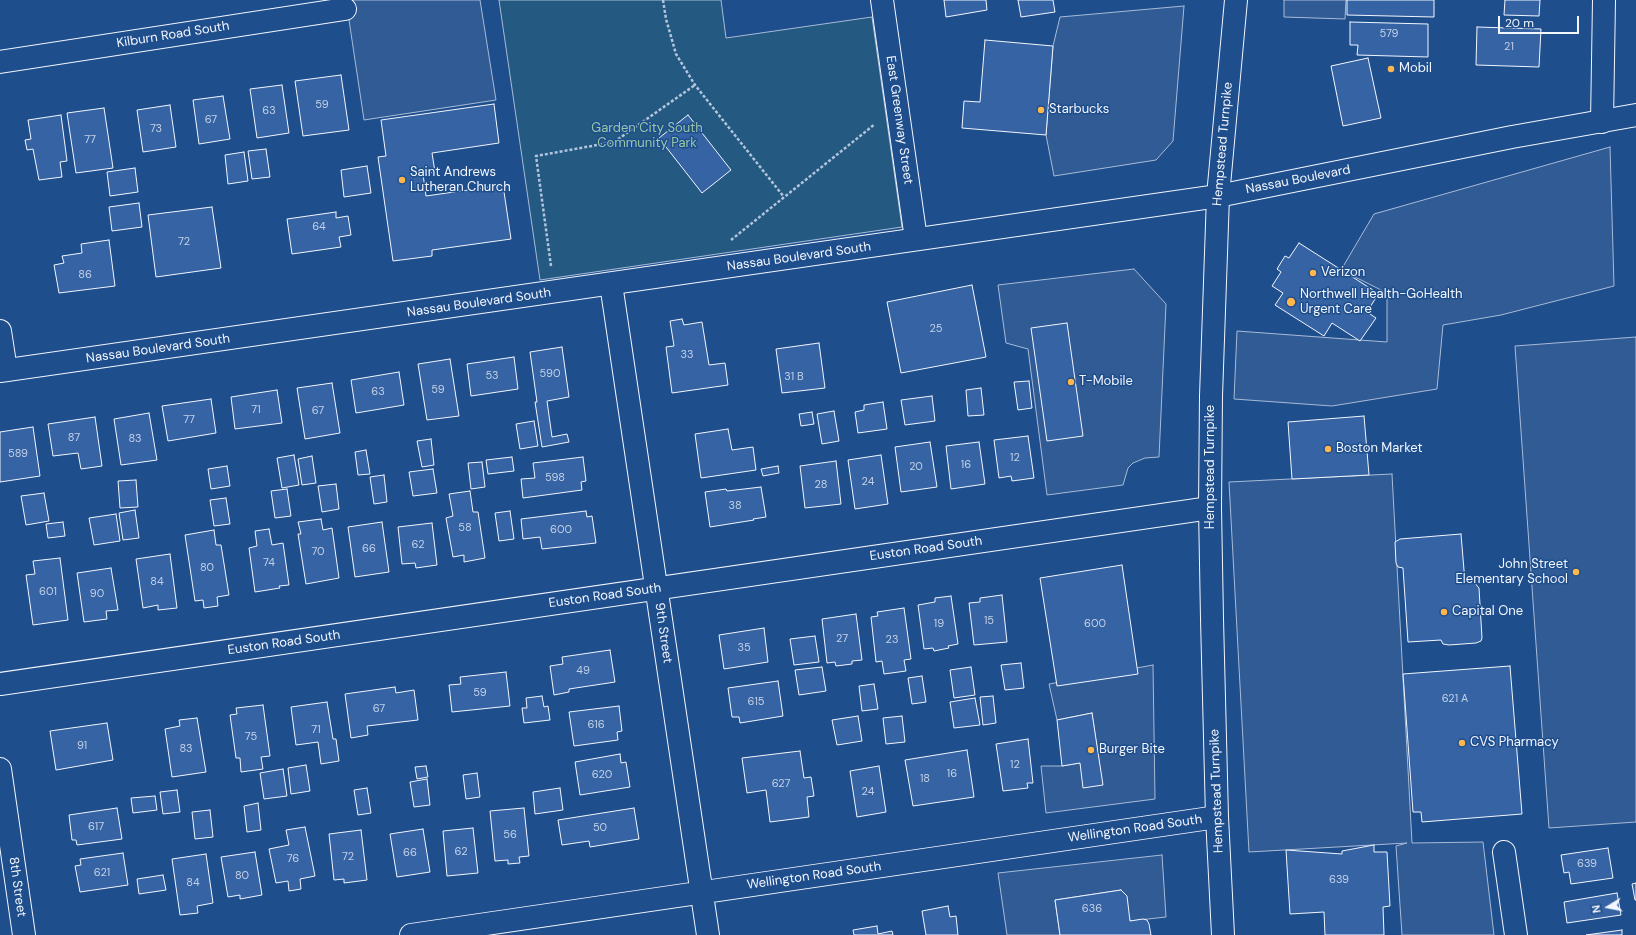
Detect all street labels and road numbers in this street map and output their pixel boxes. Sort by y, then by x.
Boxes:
street label: Kilburn Road South [116,18,230,52]
street label: East Greenway Street [882,55,916,185]
street label: Hempstead Turnpike [1210,81,1236,207]
street label: Nassau Boulevard [1244,162,1352,198]
street label: Nassau Boulevard South [726,239,872,275]
street label: Nassau Boulevard South [406,285,552,321]
street label: Nassau Boulevard South [85,331,231,367]
street label: Hempstead Turnpike [1203,405,1219,529]
street label: Euston Road South [869,533,983,565]
street label: Euston Road South [548,580,662,612]
street label: 9th Street [651,602,675,664]
street label: Euston Road South [227,627,341,659]
street label: Hempstead Turnpike [1207,729,1227,853]
street label: Wellington Road South [1067,812,1203,846]
street label: 8th Street [5,856,29,918]
street label: Wellington Road South [746,859,882,893]

